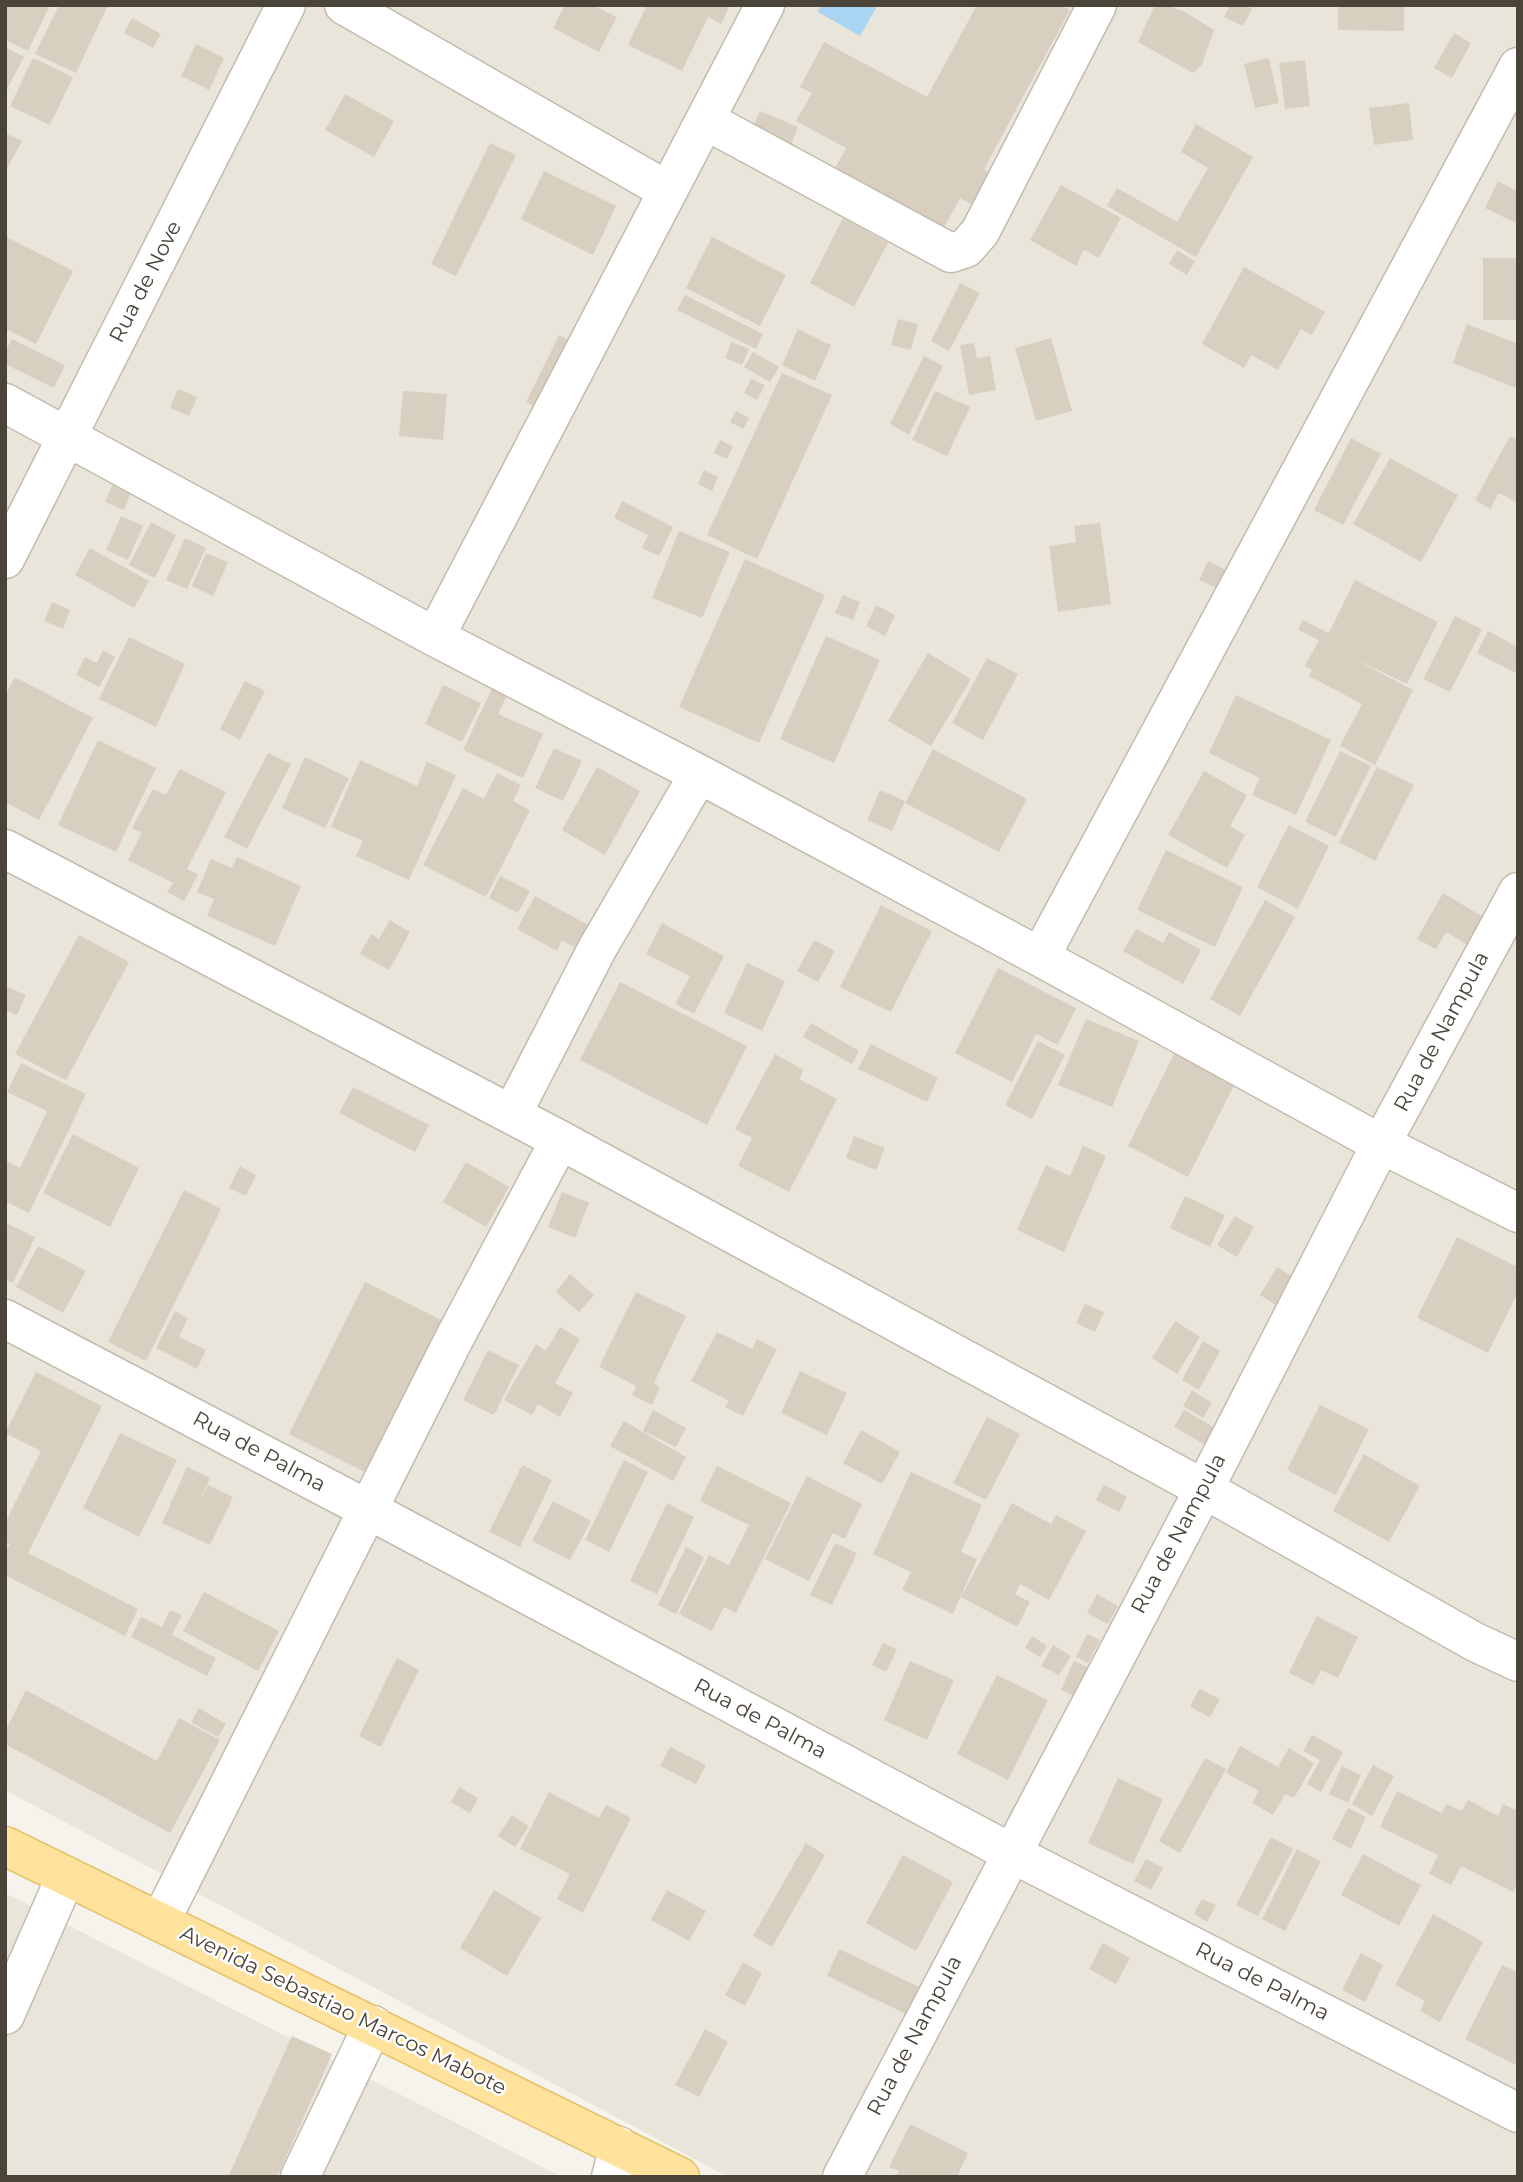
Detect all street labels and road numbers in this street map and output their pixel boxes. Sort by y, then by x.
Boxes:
street label: Rua de Nove [105,217,187,347]
street label: Rua de Nampula [1389,948,1495,1116]
street label: Rua de Palma [188,1406,330,1498]
street label: Rua de Nampula [1126,1450,1232,1618]
street label: Rua de Palma [689,1673,831,1765]
street label: Avenida Sebastiao Marcos Mabote [176,1921,510,2101]
street label: Rua de Palma [1191,1937,1333,2027]
street label: Rua de Nampula [862,1952,968,2120]

